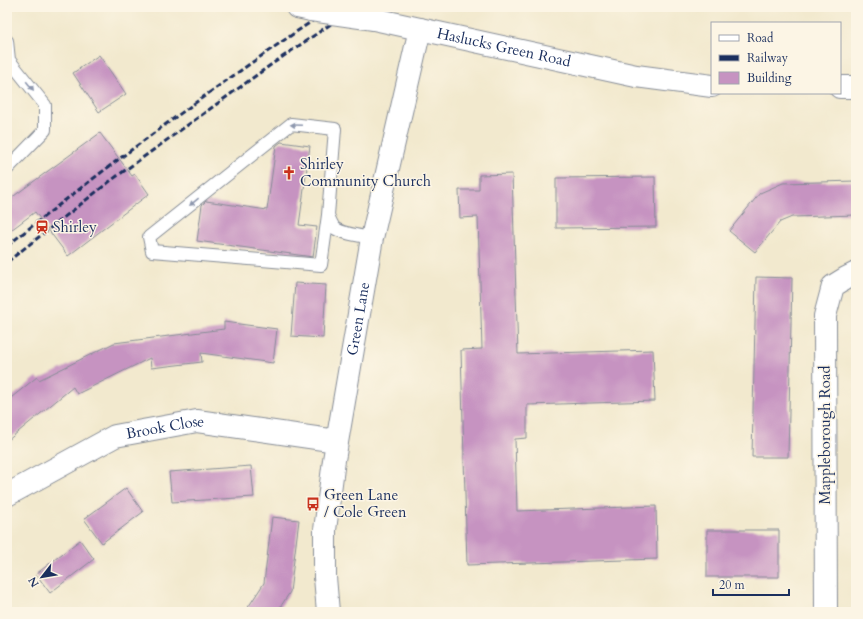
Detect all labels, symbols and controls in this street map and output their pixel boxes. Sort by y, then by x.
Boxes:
legend [711,22,841,94]
street label: Haslucks Green Road [435,23,573,72]
text: Road [747,30,774,46]
text: Railway [747,50,789,66]
text: Building [747,70,792,86]
one-way arrow [26,81,34,92]
one-way arrow [290,121,303,128]
place label: Shirley Community Church [300,154,432,191]
church icon: Shirley Community Church [281,165,297,181]
one-way arrow [188,197,199,206]
place label: Shirley [53,217,97,237]
station icon: Shirley [34,219,50,235]
street label: Green Lane [342,280,374,357]
street label: Mappleborough Road [815,366,835,504]
street label: Brook Close [124,411,206,444]
place label: Green Lane / Cole Green [324,485,407,522]
bus stop icon: Green Lane / Cole Green [305,496,321,512]
north arrow [22,557,62,597]
scale bar [713,571,789,597]
text: N [25,574,43,590]
text: 20 m [719,577,746,593]

